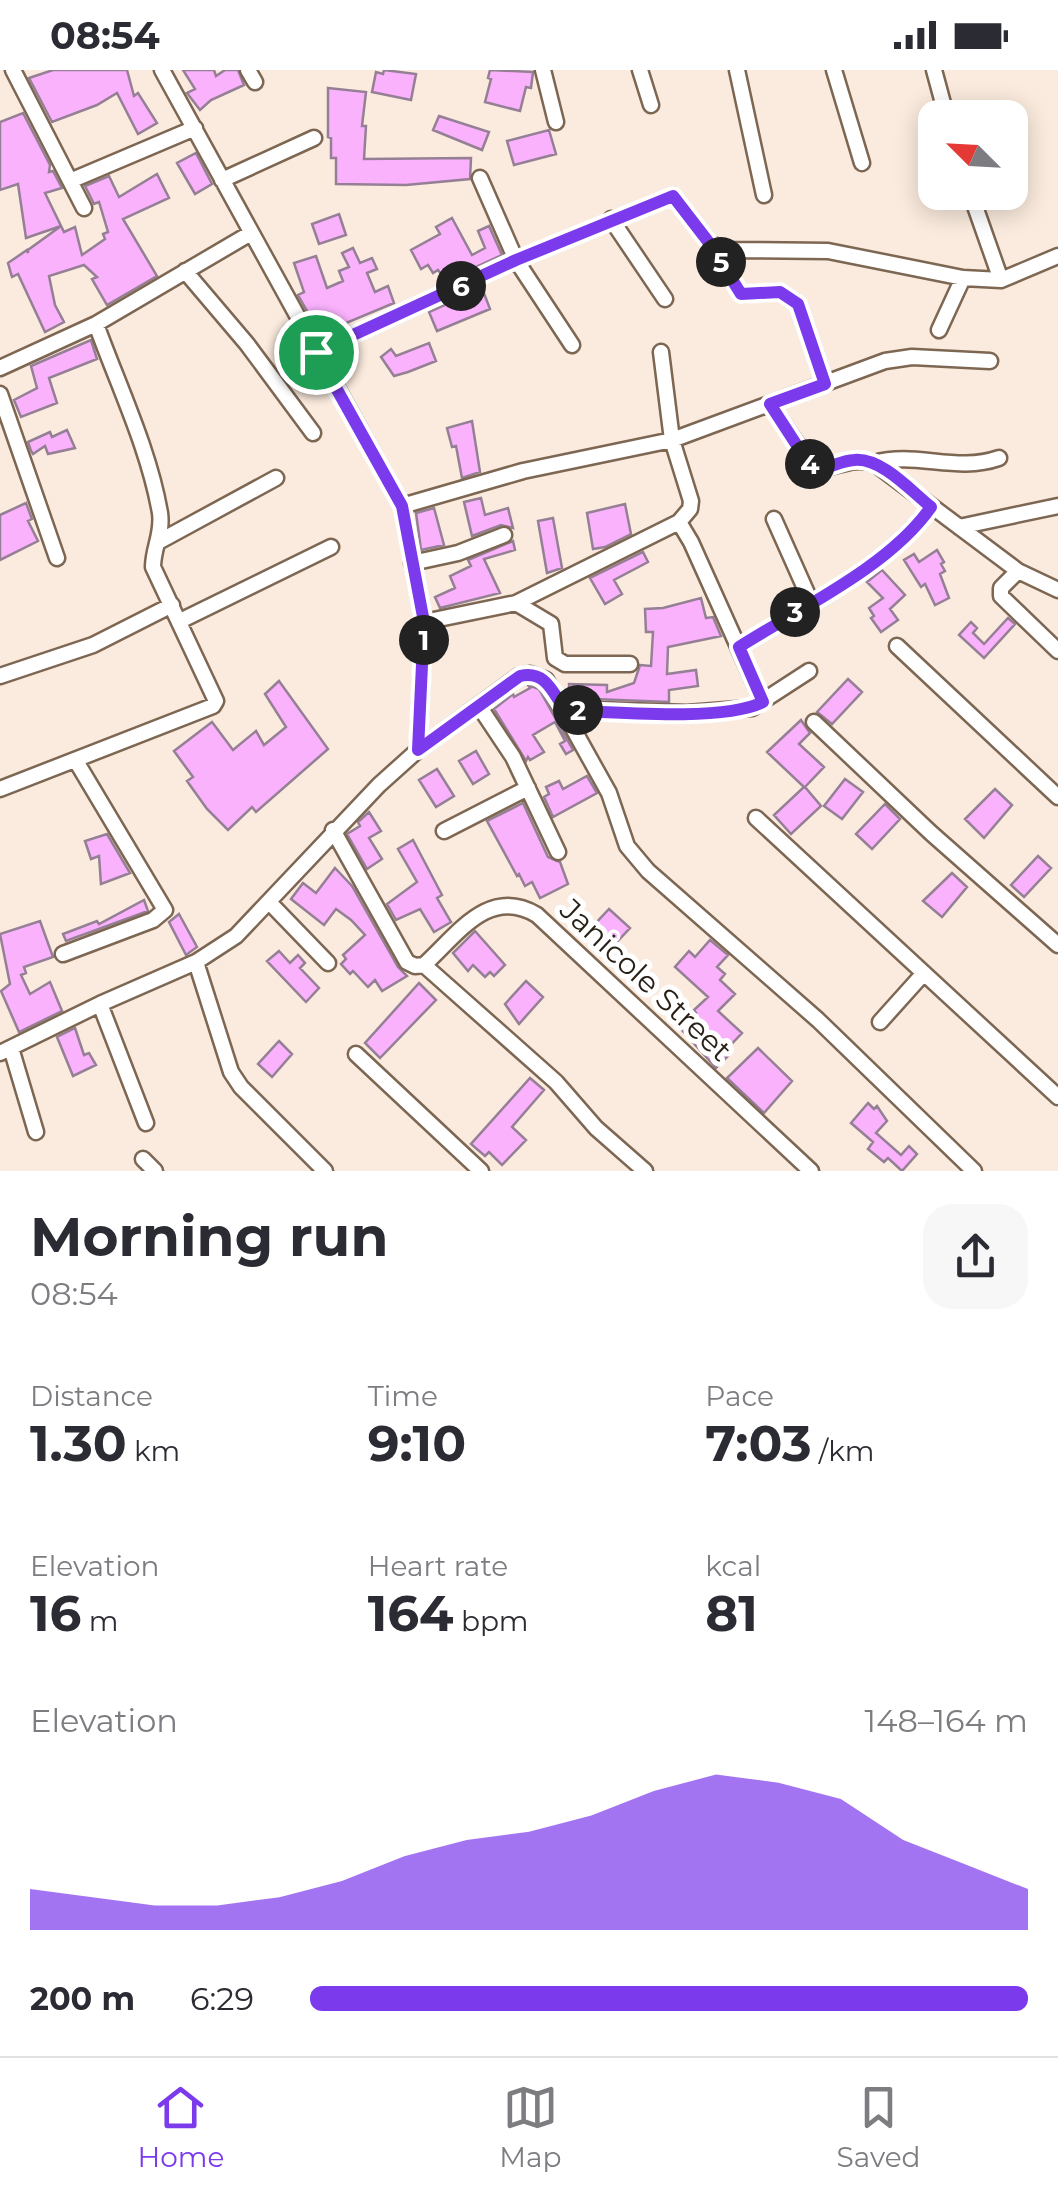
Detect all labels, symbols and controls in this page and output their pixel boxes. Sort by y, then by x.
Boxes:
text: 08:54 [50,12,160,59]
north arrow [918,100,1028,210]
map controls [918,100,1028,210]
pin: 5 [696,237,746,287]
text: 5 [713,245,729,279]
pin: 6 [436,261,486,311]
text: 6 [452,269,470,303]
pin [274,310,359,395]
icon: arrive [289,325,344,380]
pin: 4 [785,439,835,489]
text: 4 [800,447,820,481]
pin: 3 [770,587,820,637]
text: 3 [787,595,803,629]
pin: 1 [399,615,449,665]
text: 1 [419,623,429,657]
pin: 2 [553,685,603,735]
text: 2 [570,693,586,727]
street label: Janicole Street [552,890,740,1069]
text: Morning run [30,1203,388,1270]
button: share [923,1204,1028,1309]
text: 08:54 [30,1274,118,1313]
text: Distance [30,1379,153,1413]
text: Time [368,1379,438,1413]
text: Pace [705,1379,774,1413]
text: 1.30 [30,1413,127,1474]
text: 9:10 [368,1413,466,1474]
text: 7:03 [705,1413,811,1474]
text: km [127,1434,180,1468]
text: /km [811,1434,875,1468]
text: Elevation [30,1549,159,1583]
text: Heart rate [368,1549,508,1583]
text: kcal [705,1549,761,1583]
text: 16 [30,1583,81,1644]
text: 164 [368,1583,454,1644]
text: 81 [705,1583,758,1644]
text: m [81,1604,119,1638]
text: bpm [454,1604,529,1638]
text: Elevation [30,1701,178,1740]
text: 148–164 m [865,1701,1028,1740]
text: 200 m [30,1979,135,2018]
text: 6:29 [190,1979,254,2018]
tab: Home [137,2080,224,2174]
tab: Map [499,2080,562,2174]
tab: Saved [836,2080,921,2174]

